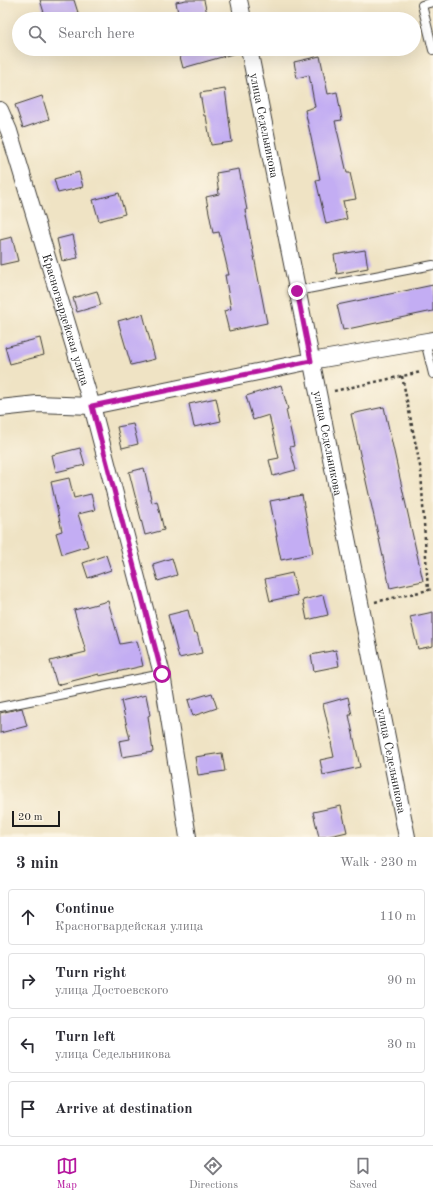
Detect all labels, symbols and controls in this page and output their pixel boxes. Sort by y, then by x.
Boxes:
search box [12,12,421,56]
icon: search [26,23,48,45]
text: Search here [58,27,135,42]
street label: улица Седельникова [247,72,280,179]
street label: Красногвардейская улица [39,253,91,387]
route end [288,282,306,300]
street label: улица Седельникова [311,390,343,497]
route start [153,665,171,683]
street label: улица Седельникова [374,707,407,815]
scale bar [12,809,60,828]
text: 20 m [18,812,43,823]
text: 3 min [16,855,59,872]
text: Walk · 230 m [340,856,417,869]
text: Continue [55,902,114,917]
icon: ahead [17,906,39,928]
text: 110 m [379,910,416,923]
text: Красногвардейская улица [55,920,203,933]
text: Turn right [55,966,126,981]
icon: right [17,970,39,992]
text: 90 m [387,974,416,987]
text: улица Достоевского [55,984,169,997]
text: Turn left [55,1030,115,1045]
icon: left [17,1034,39,1056]
text: 30 m [387,1038,416,1051]
text: улица Седельникова [55,1048,171,1061]
icon: arrive [17,1098,39,1120]
text: Arrive at destination [55,1102,193,1117]
tab: Map [56,1155,78,1193]
tab: Directions [189,1155,238,1193]
tab: Saved [349,1155,377,1193]

